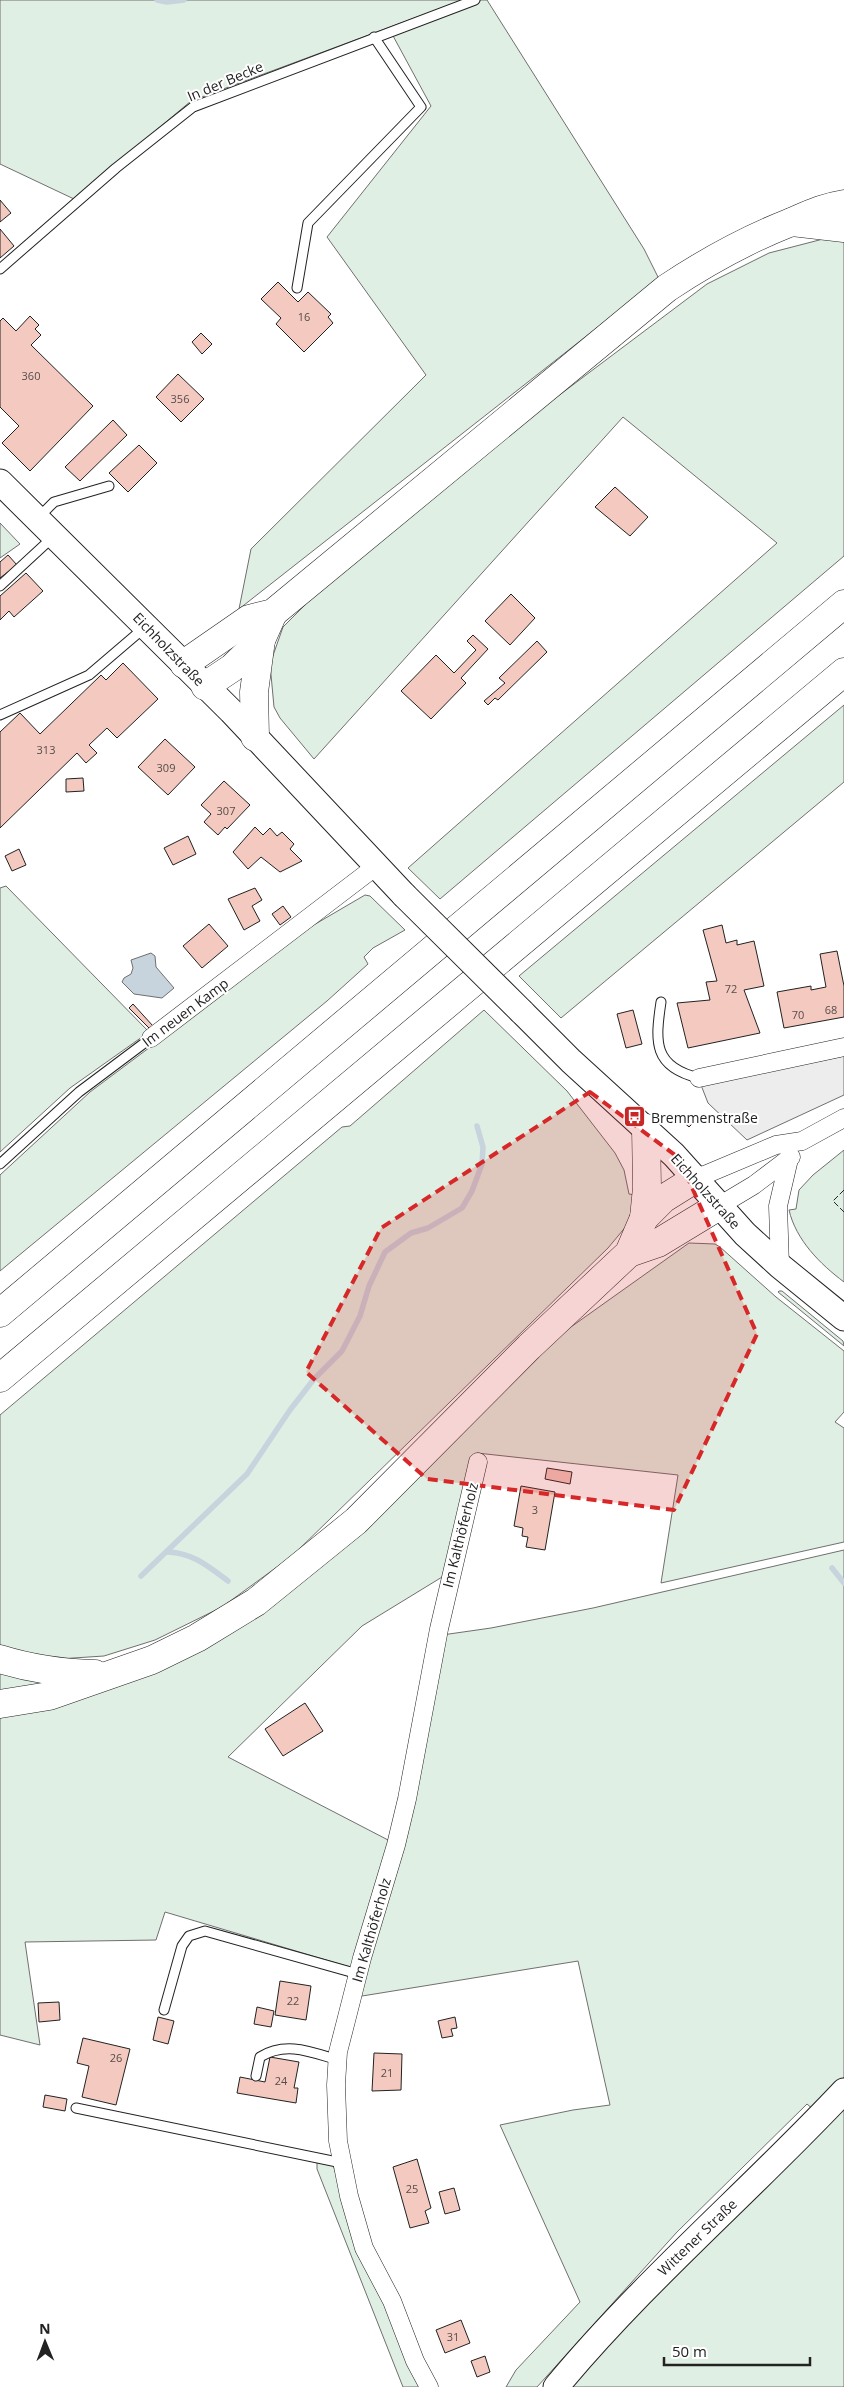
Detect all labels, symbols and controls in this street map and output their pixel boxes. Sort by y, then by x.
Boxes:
street label: In der Becke [184,56,266,106]
house number: 16 [298,309,310,324]
house number: 360 [22,368,40,383]
house number: 356 [171,391,189,406]
street label: Eichholzstraße [129,608,209,690]
house number: 313 [37,742,55,757]
house number: 309 [157,760,175,775]
house number: 307 [217,803,235,818]
street label: Im neuen Kamp [138,973,232,1051]
house number: 72 [725,981,737,996]
house number: 68 [825,1002,837,1017]
house number: 70 [792,1007,804,1022]
bus stop icon: Bremmenstraße [623,1105,647,1129]
place label: Bremmenstraße [651,1108,758,1127]
street label: Eichholzstraße [667,1149,745,1233]
street label: Im Kalthöferholz [438,1480,482,1590]
house number: 3 [532,1502,538,1517]
street label: Im Kalthöferholz [347,1875,395,1984]
house number: 22 [287,1993,299,2008]
house number: 26 [110,2050,122,2065]
house number: 21 [381,2065,393,2080]
house number: 24 [275,2073,288,2088]
house number: 25 [406,2181,418,2196]
street label: Wittener Straße [653,2194,741,2280]
north arrow [20,2317,70,2367]
text: N [39,2319,51,2338]
house number: 31 [447,2329,459,2344]
scale bar [664,2334,810,2366]
text: 50 m [672,2341,707,2361]

